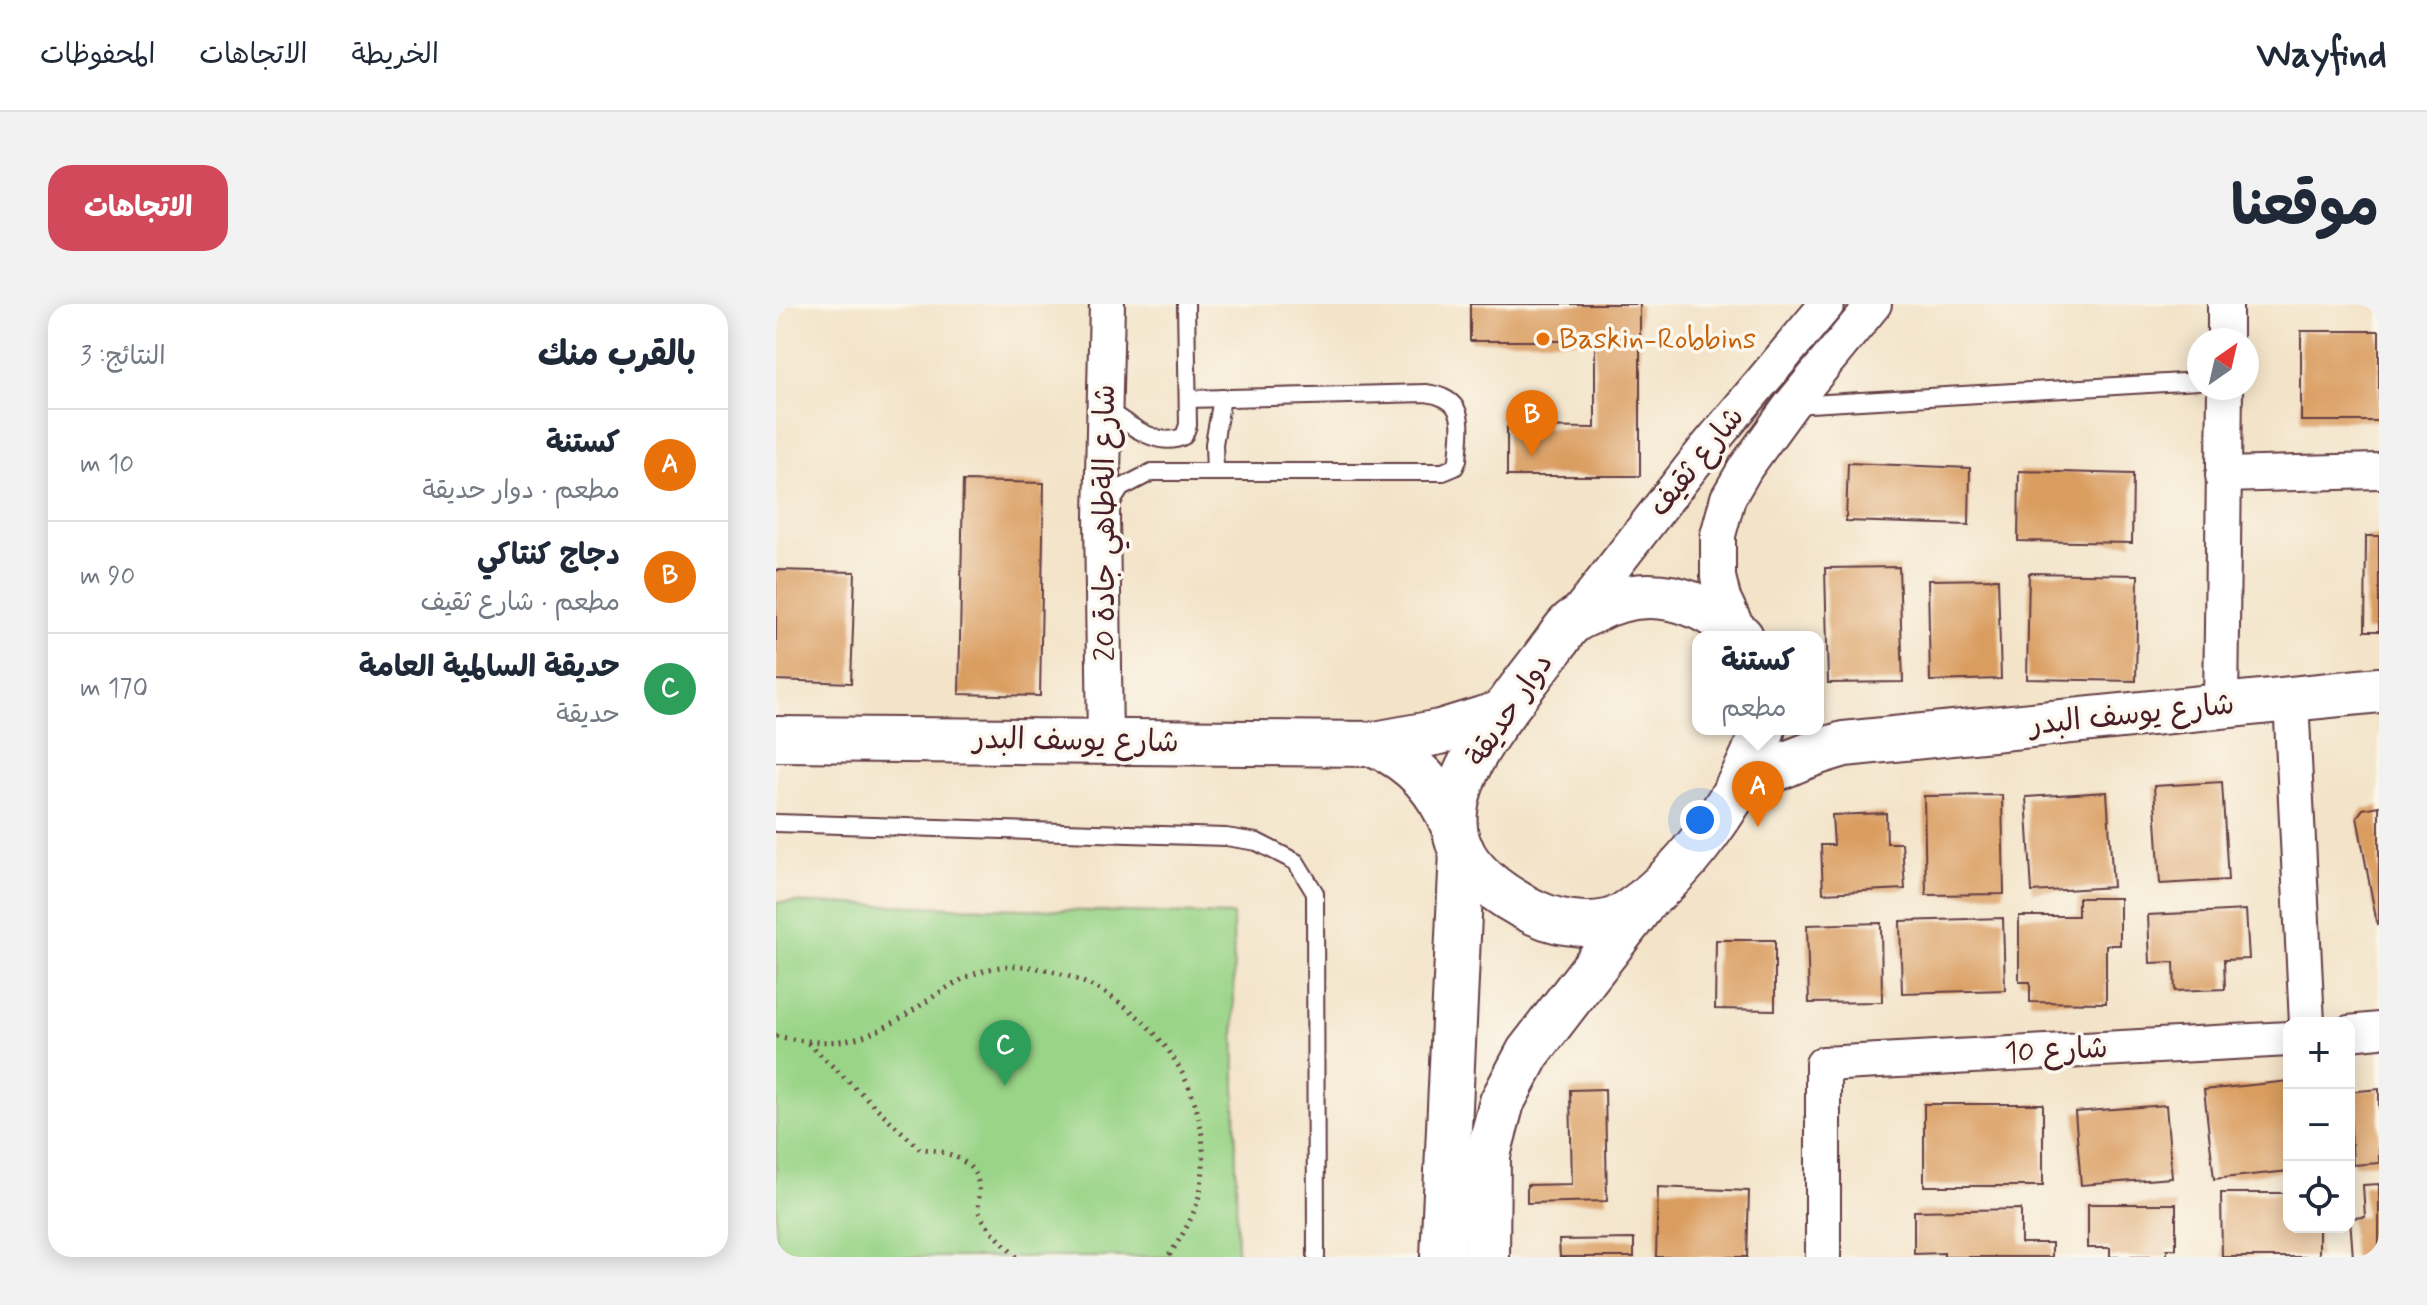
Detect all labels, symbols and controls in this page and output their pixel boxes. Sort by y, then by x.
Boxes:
text: Wayfind [2257,31,2387,80]
text: المحفوظات [40,37,155,74]
text: الاتجاهات [199,37,307,74]
text: الخريطة [351,37,439,74]
button: الاتجاهات [48,165,228,251]
text: موقعنا [2231,172,2379,245]
place label: Baskin-Robbins [1559,320,1756,359]
north arrow [2187,328,2259,400]
marker: Baskin-Robbins [1534,330,1552,348]
text: بالقرب منك [538,333,696,378]
text: النتائج: 3 [80,340,166,374]
street label: شارع الةطاهي جادة 20 [1086,384,1130,662]
pin: B [1506,390,1558,456]
street label: شارع ثقيف [1641,399,1753,525]
text: كستنة [546,424,620,463]
text: 10 m [80,448,134,482]
text: A [662,448,679,482]
text: مطعم · دوار حديقة [423,474,620,508]
text: دجاج كنتاكي [477,536,620,575]
text: 90 m [80,560,135,594]
text: B [662,560,678,594]
text: مطعم · شارع ثقيف [420,586,620,620]
popup [1692,631,1824,735]
text: كستنة [1721,642,1795,681]
street label: دوار حديقة [1458,646,1562,774]
text: حديقة السالمية العامة [359,648,620,687]
text: 170 m [80,672,148,706]
text: C [661,672,679,706]
street label: شارع يوسف البدر [2025,685,2236,745]
text: مطعم [1721,692,1787,726]
text: حديقة [556,698,620,732]
street label: شارع يوسف البدر [970,720,1179,762]
pin: A [1732,761,1784,827]
your location [1680,800,1720,840]
map controls [2283,1017,2355,1233]
button: + [2283,1017,2355,1089]
pin: C [979,1020,1031,1086]
street label: شارع 10 [2003,1029,2109,1073]
button: − [2283,1089,2355,1161]
button: locate [2283,1161,2355,1233]

